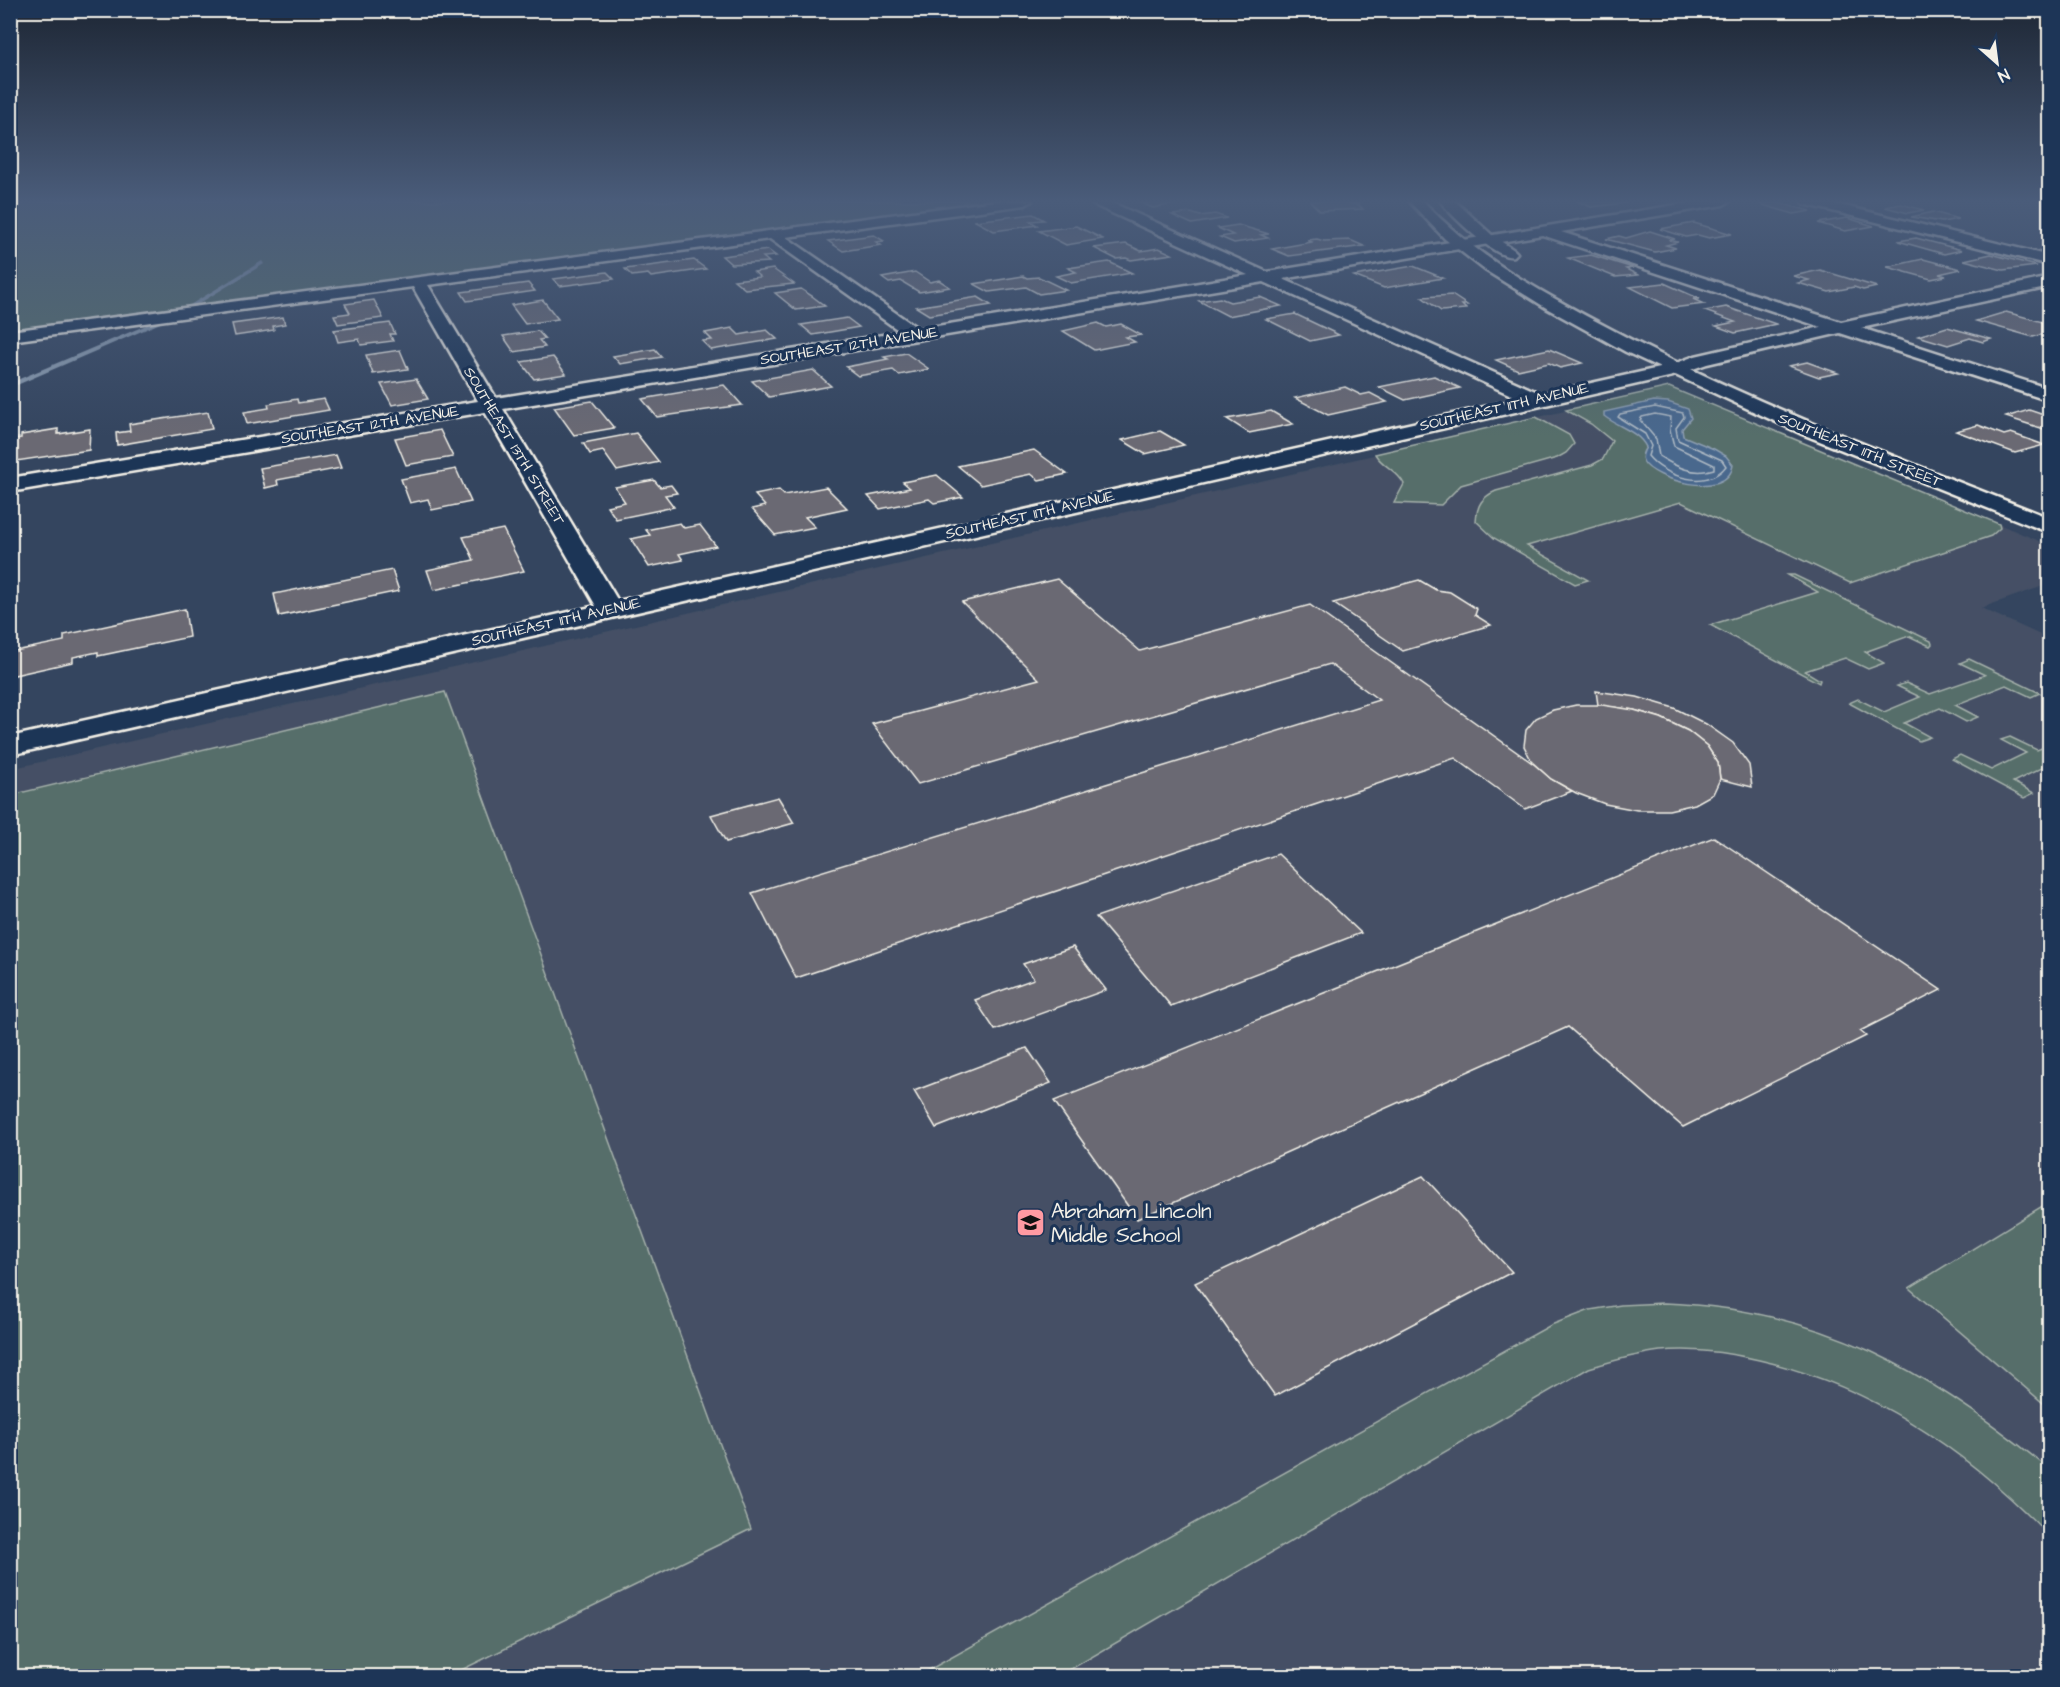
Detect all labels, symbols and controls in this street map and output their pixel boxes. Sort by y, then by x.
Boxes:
north arrow [1967,33,2027,93]
text: N [1994,63,2013,87]
street label: SOUTHEAST 12TH AVENUE [759,322,939,370]
street label: SOUTHEAST 13TH STREET [458,363,570,529]
street label: SOUTHEAST 11TH AVENUE [1417,377,1591,437]
street label: SOUTHEAST 12TH AVENUE [280,401,460,449]
street label: SOUTHEAST 11TH STREET [1775,407,1946,493]
street label: SOUTHEAST 11TH AVENUE [943,485,1117,545]
street label: SOUTHEAST 11TH AVENUE [469,592,643,652]
place label: Abraham Lincoln Middle School [1051,1197,1211,1250]
school or university icon: Abraham Lincoln Middle School [1014,1207,1046,1239]

